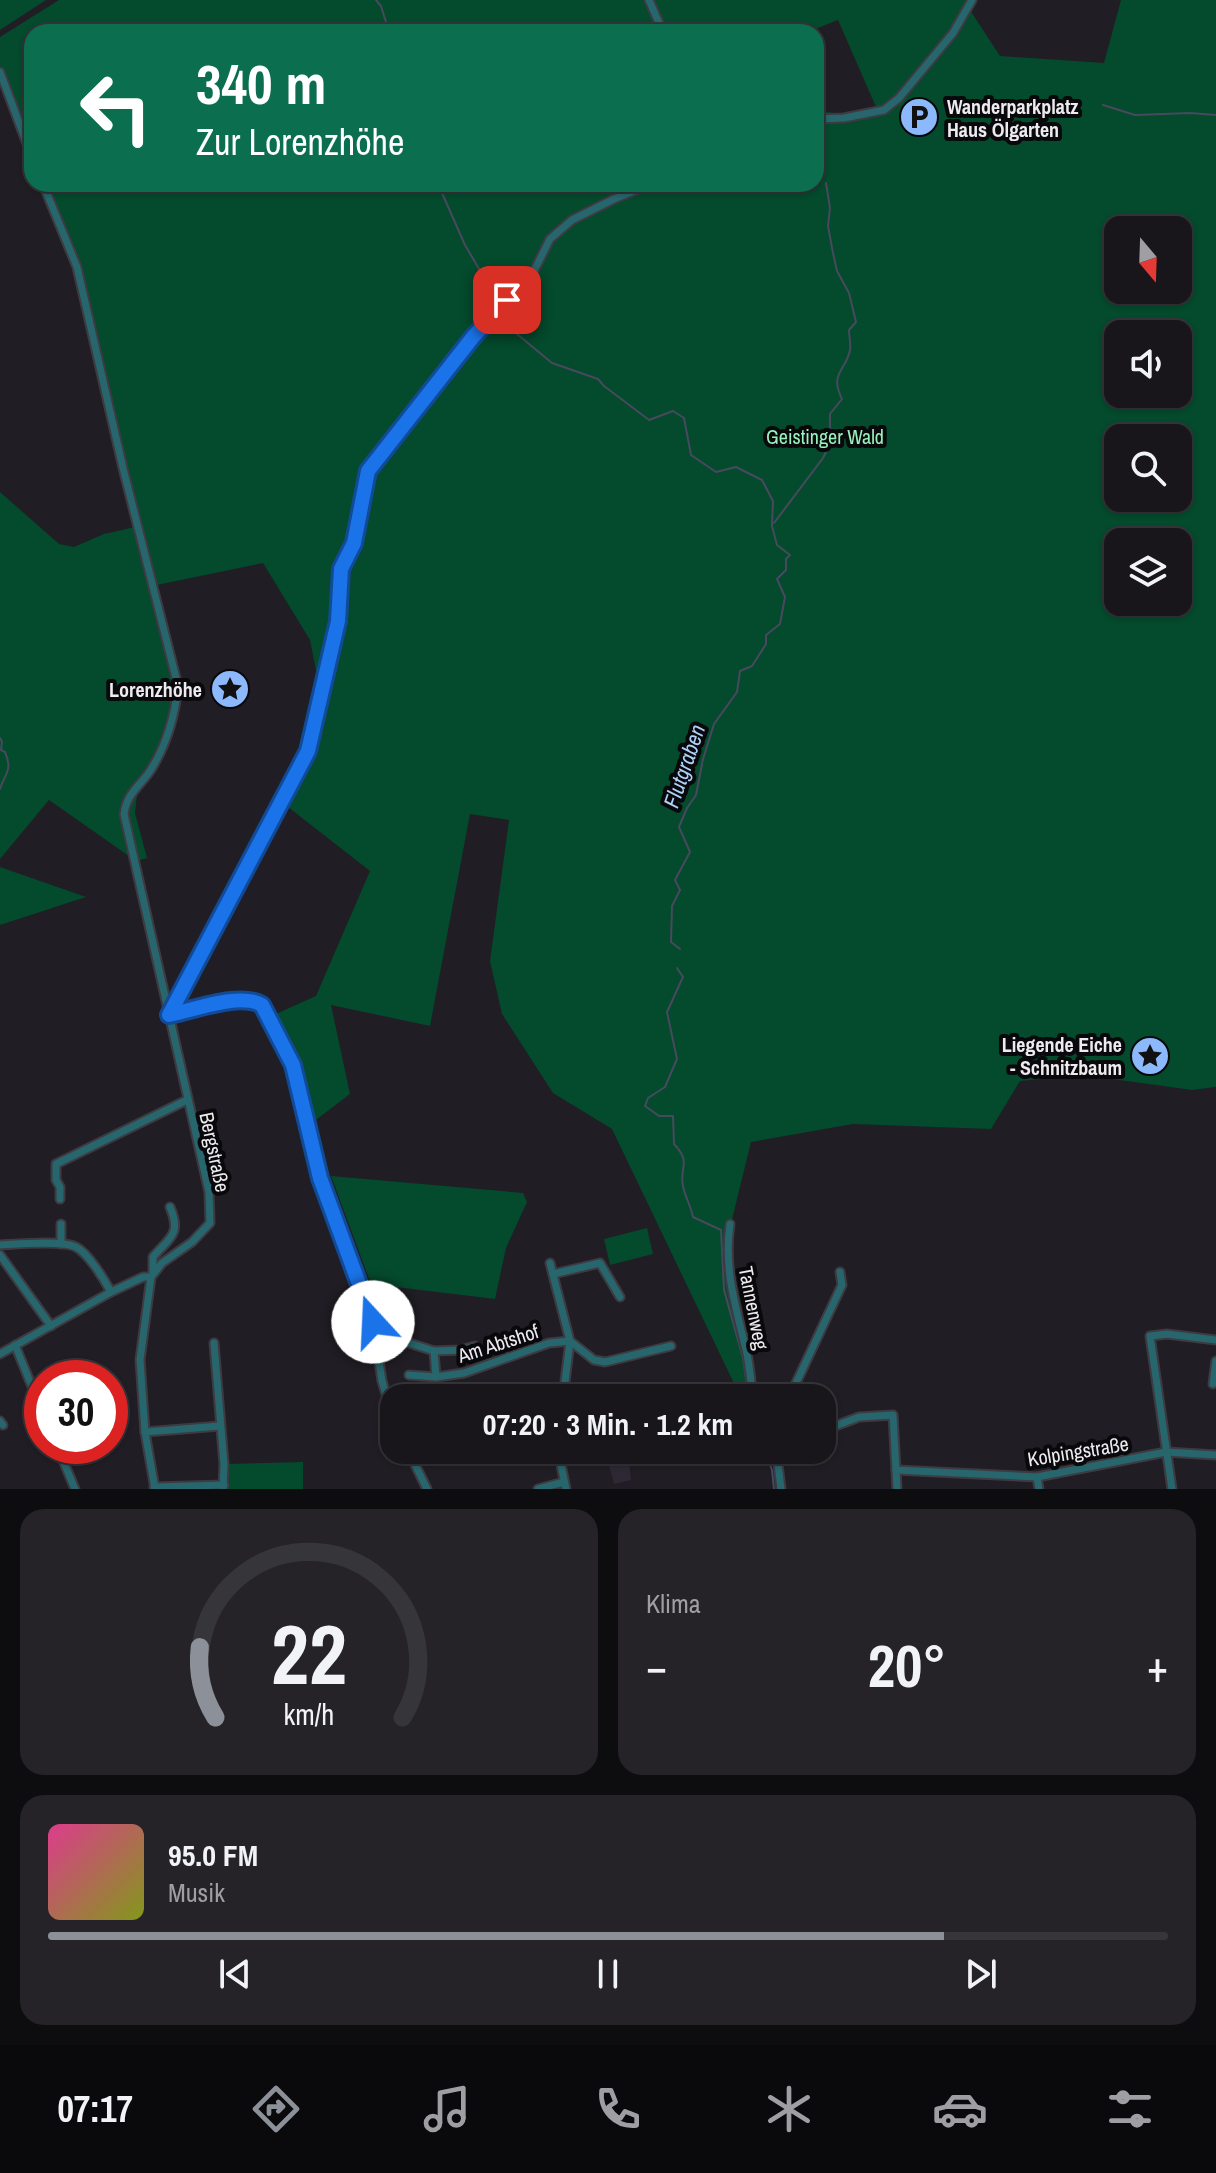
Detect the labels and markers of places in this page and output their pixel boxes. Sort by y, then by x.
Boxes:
place label: Wanderparkplatz Haus Ölgarten [947,93,1079,143]
parking icon: Wanderparkplatz Haus Ölgarten [898,96,940,138]
pin [473,266,541,334]
place icon: Lorenzhöhe [209,668,251,710]
place label: Lorenzhöhe [109,676,202,703]
place label: Liegende Eiche - Schnitzbaum [1002,1031,1122,1081]
place icon: Liegende Eiche - Schnitzbaum [1129,1035,1171,1077]

